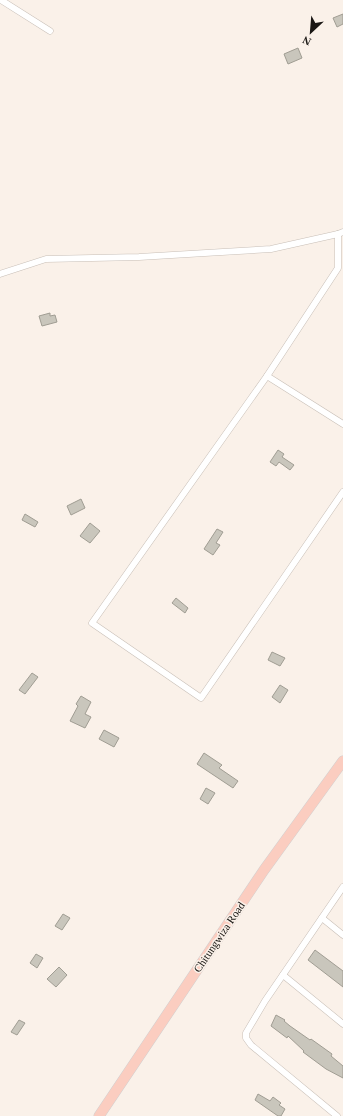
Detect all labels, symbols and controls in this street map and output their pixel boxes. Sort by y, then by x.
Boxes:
north arrow [291,12,331,52]
text: N [300,34,313,48]
street label: Chitungwiza Road [191,899,247,974]

